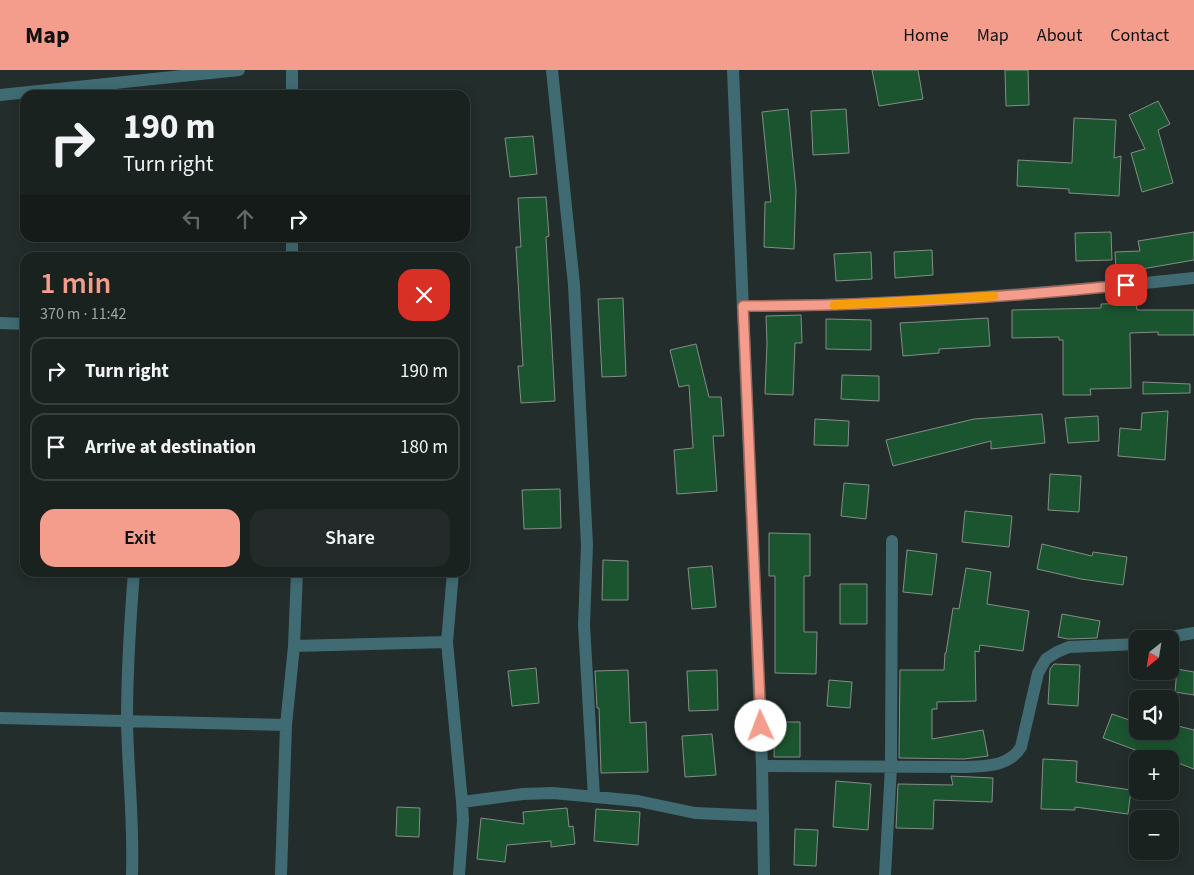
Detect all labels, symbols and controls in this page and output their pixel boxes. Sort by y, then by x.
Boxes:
text: Map [25,18,70,53]
text: Home [903,23,949,48]
text: Map [977,23,1009,48]
text: About [1037,23,1082,48]
text: Contact [1110,23,1169,48]
text: 190 m [123,102,215,152]
icon: right [40,110,105,175]
text: Turn right [123,148,213,180]
icon: left [178,205,206,233]
icon: ahead [231,205,259,233]
icon: right [284,205,312,233]
text: 1 min [40,262,111,305]
pin [1105,264,1147,306]
button: close [398,269,450,321]
icon: arrive [1112,271,1140,299]
text: 370 m · 11:42 [40,303,127,325]
icon: right [42,357,70,385]
text: Turn right [85,358,169,385]
text: 190 m [400,358,448,385]
icon: arrive [42,433,70,461]
text: Arrive at destination [85,434,256,461]
text: 180 m [400,434,448,461]
button: Exit [40,509,240,567]
button: Share [250,509,450,567]
north arrow [1129,630,1179,680]
map controls [1129,630,1179,860]
button: sound [1129,690,1179,740]
position arrow [734,699,786,751]
button: + [1129,750,1179,800]
button: − [1129,810,1179,860]

